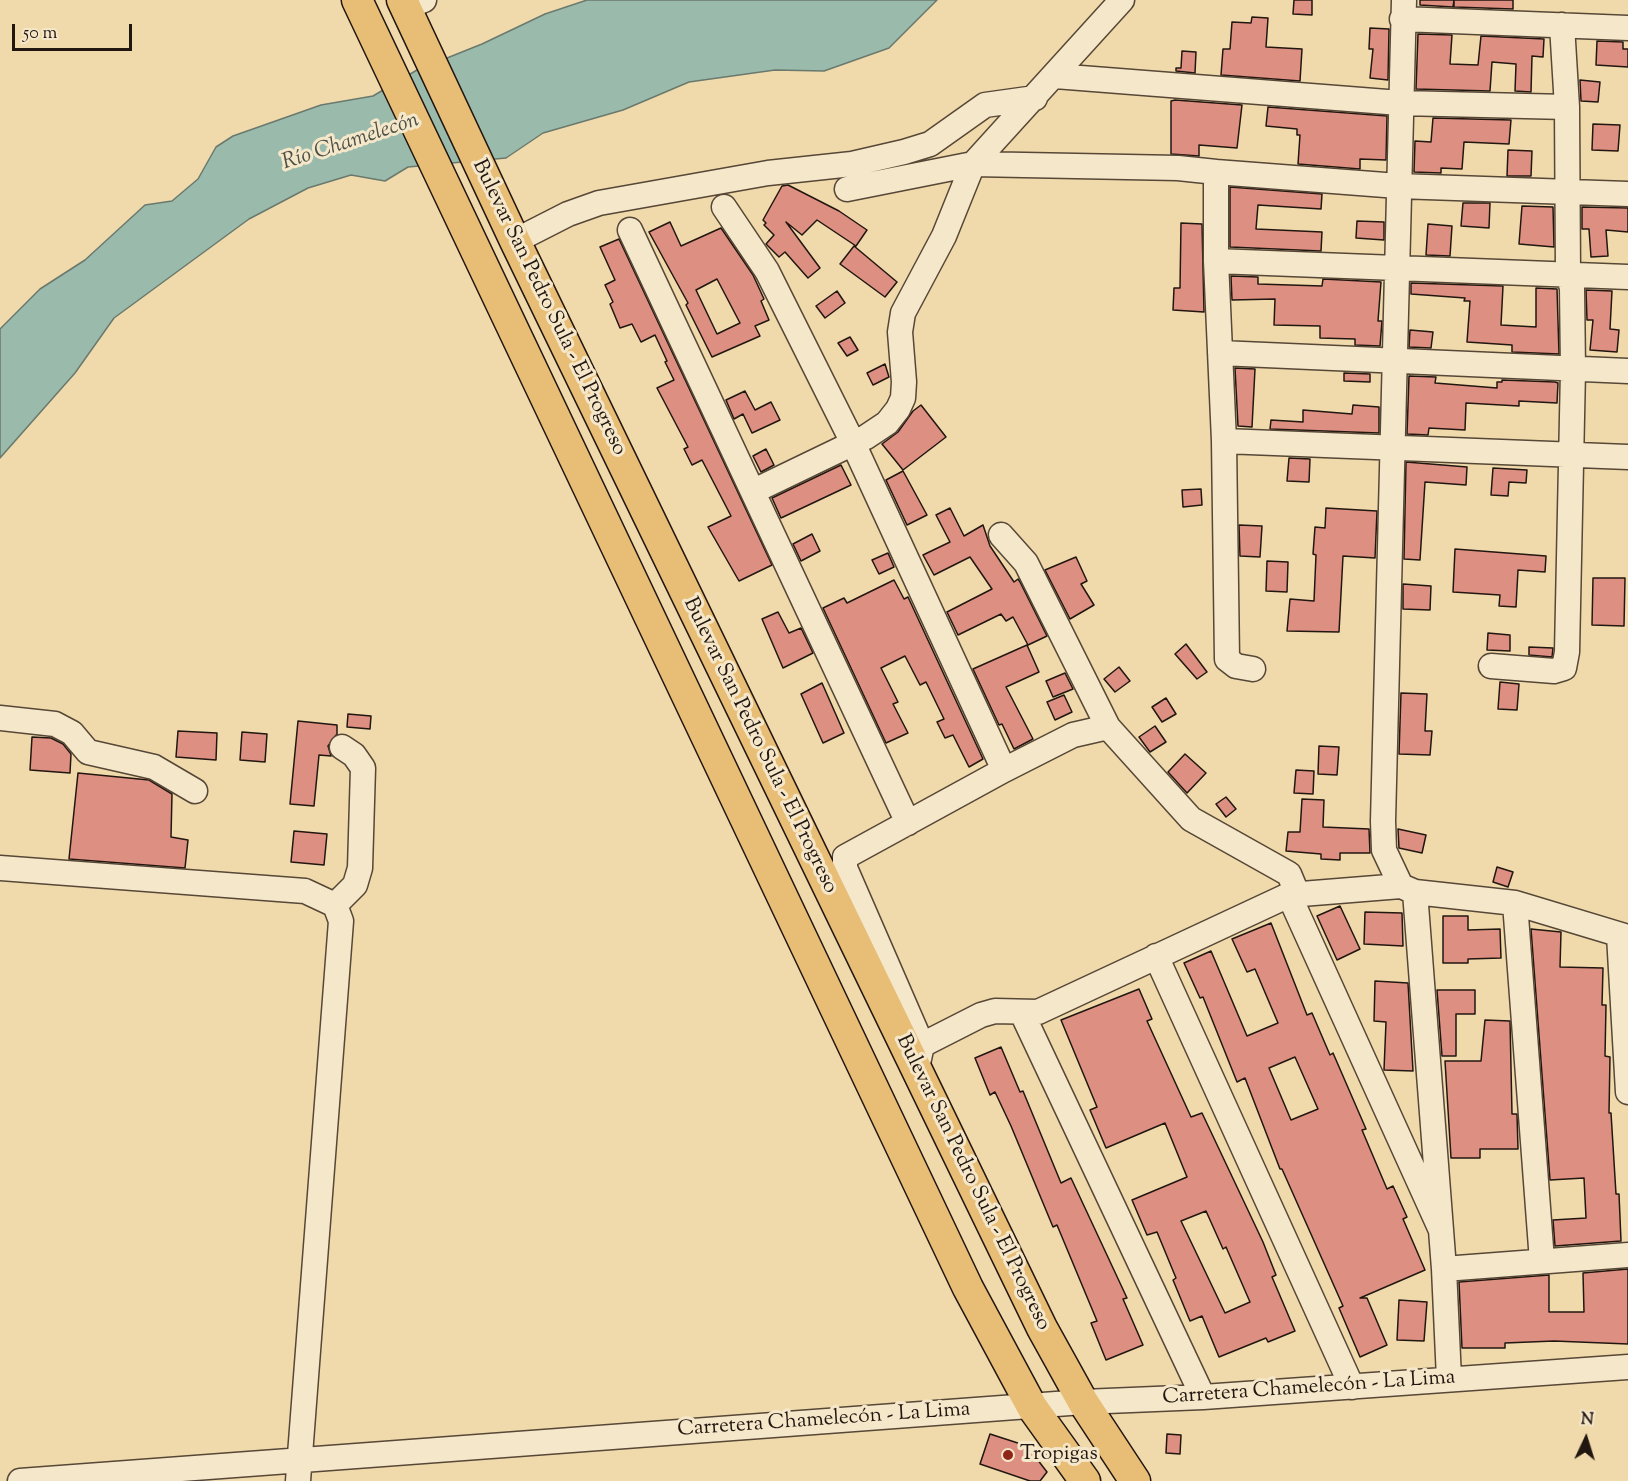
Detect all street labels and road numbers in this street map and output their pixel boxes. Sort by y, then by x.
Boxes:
street label: Bulevar San Pedro Sula - El Progreso [465,156,631,460]
street label: Bulevar San Pedro Sula - El Progreso [676,594,842,898]
street label: Bulevar San Pedro Sula - El Progreso [889,1031,1055,1335]
street label: Carretera Chamelecón - La Lima [1162,1366,1456,1412]
street label: Carretera Chamelecón - La Lima [677,1398,971,1444]

